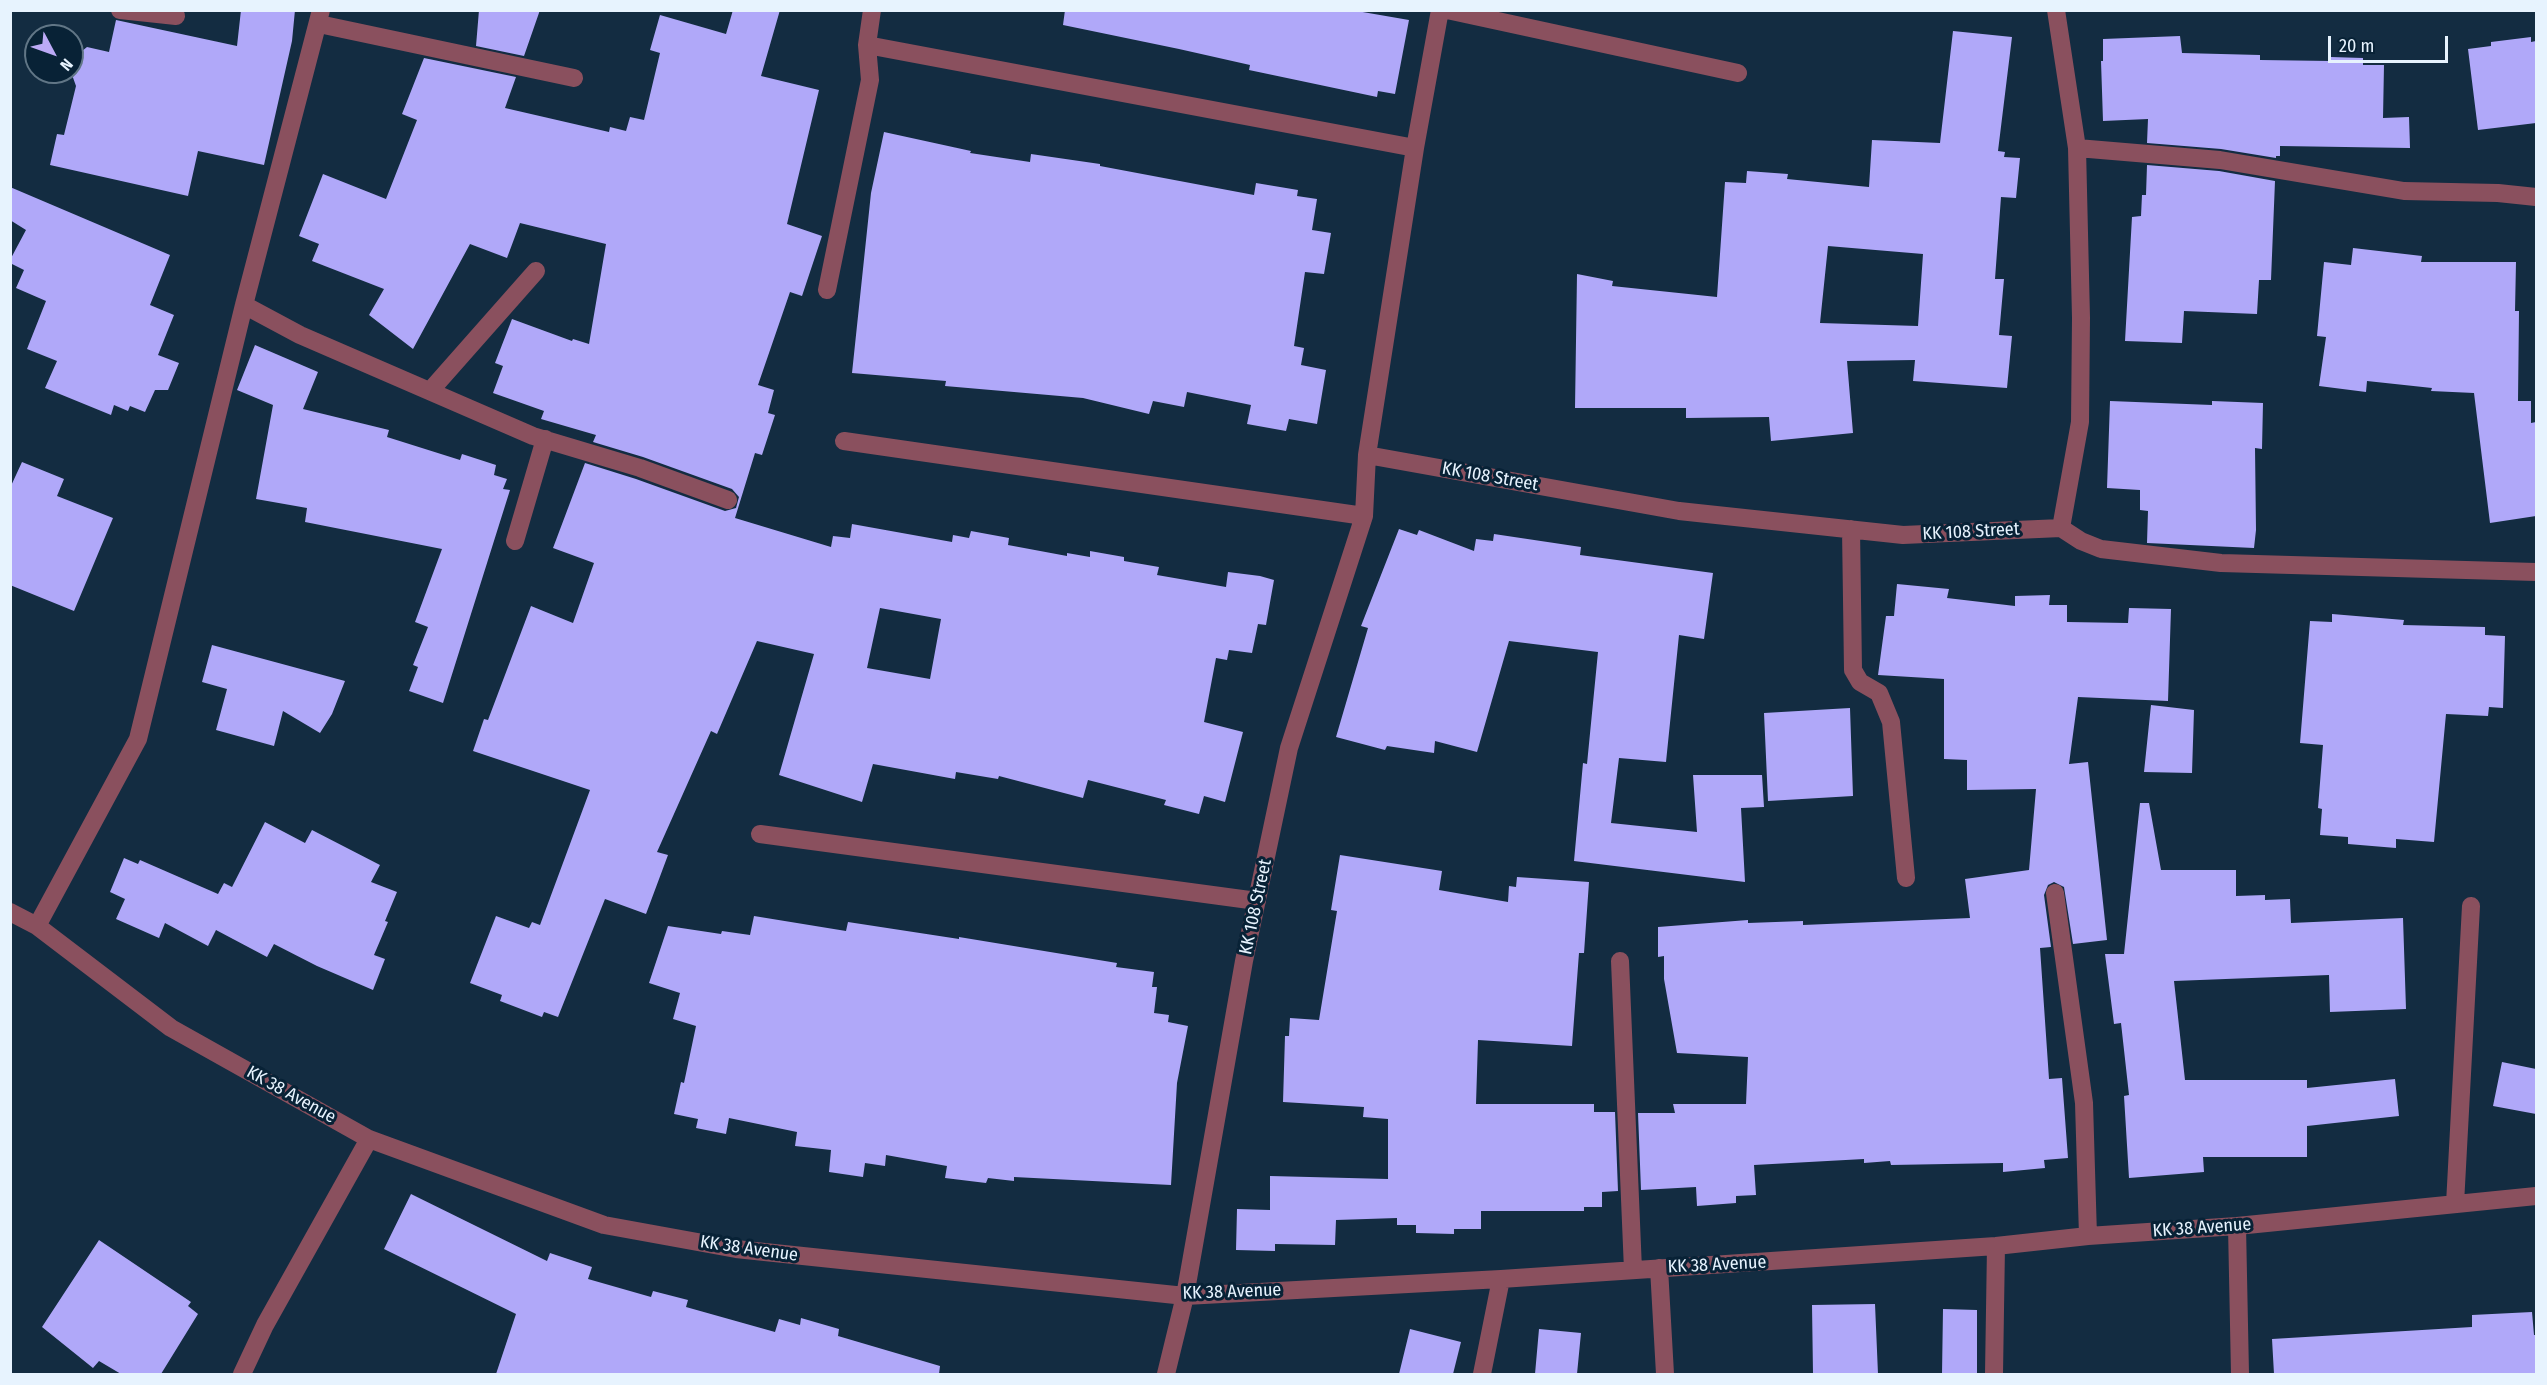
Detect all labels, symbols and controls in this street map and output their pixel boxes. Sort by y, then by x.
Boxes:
north arrow [24,24,84,84]
scale bar [2331,24,2451,62]
text: 20 m [2339,35,2374,57]
text: N [56,55,77,75]
street label: KK 108 Street [1440,458,1540,496]
street label: KK 108 Street [1922,519,2020,545]
street label: KK 108 Street [1235,857,1277,957]
street label: KK 38 Avenue [243,1062,339,1128]
street label: KK 38 Avenue [2152,1214,2252,1242]
street label: KK 38 Avenue [699,1231,799,1267]
street label: KK 38 Avenue [1667,1252,1767,1278]
street label: KK 38 Avenue [1182,1279,1282,1305]

